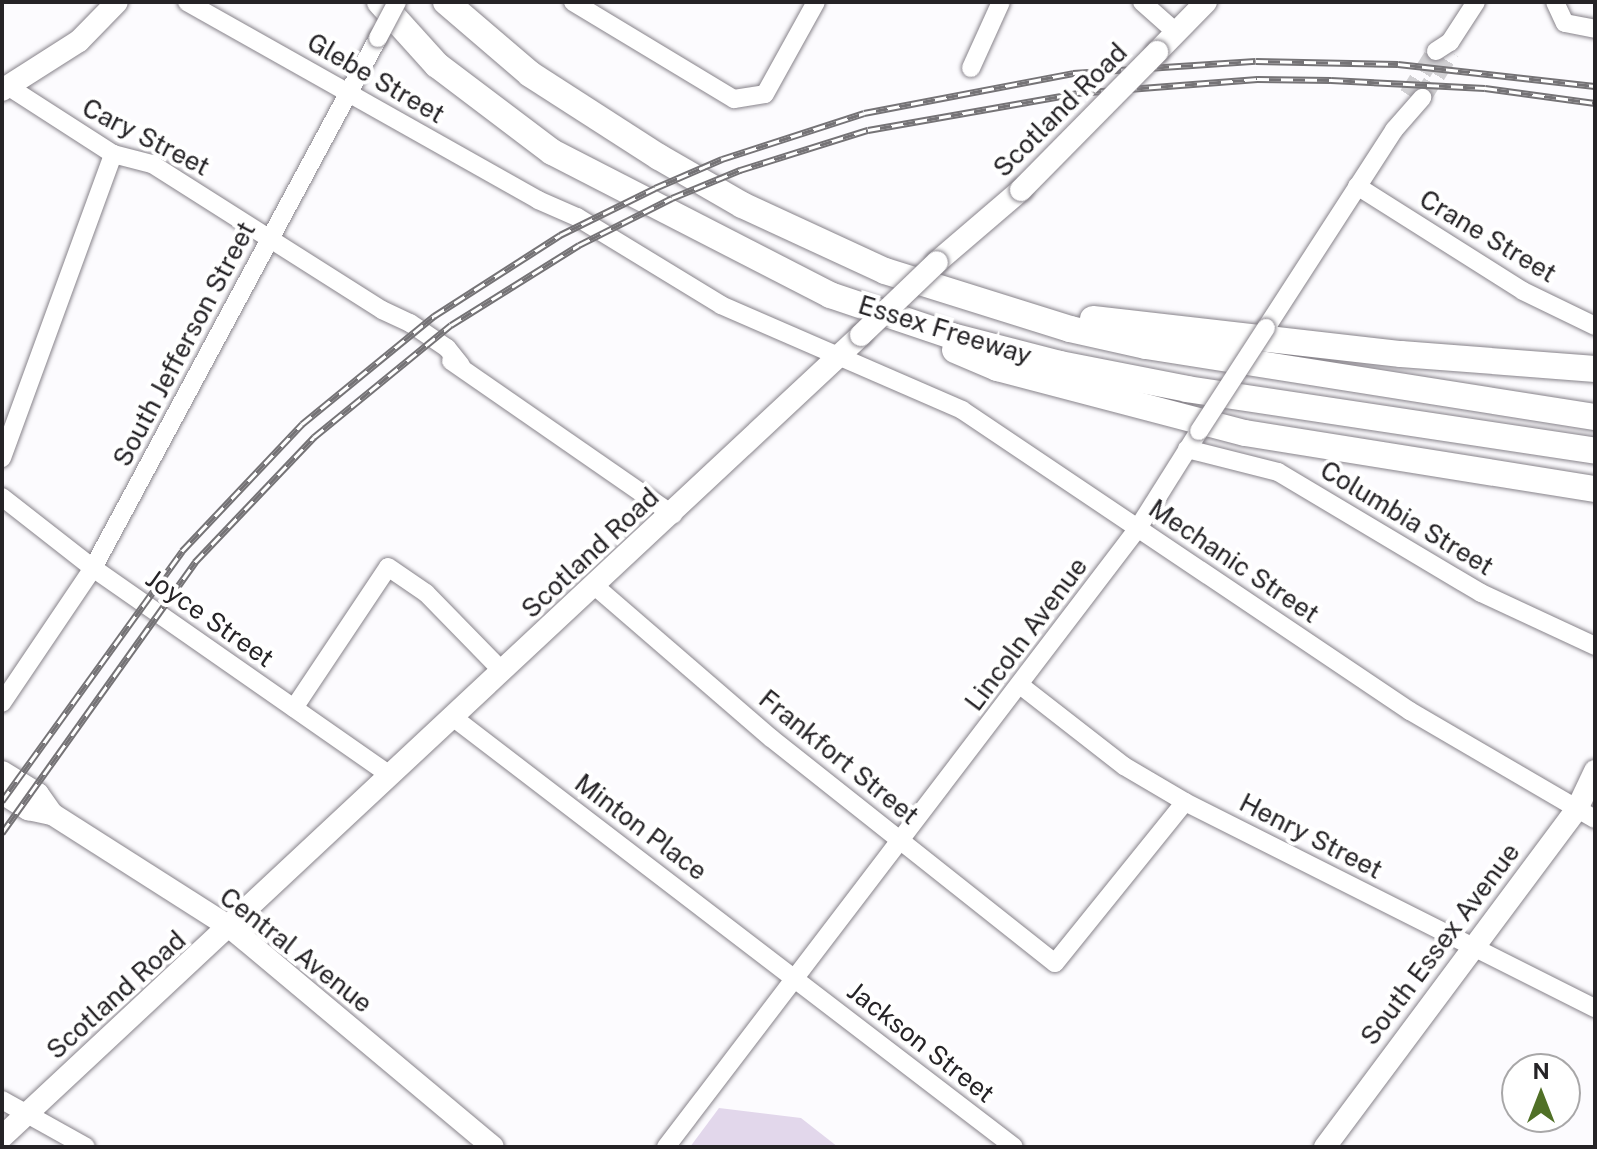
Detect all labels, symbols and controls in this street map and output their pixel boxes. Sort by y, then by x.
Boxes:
street label: Glebe Street [302,26,450,130]
street label: Scotland Road [987,37,1133,183]
street label: Cary Street [77,92,215,182]
street label: Crane Street [1414,183,1562,289]
street label: South Jefferson Street [106,216,262,472]
street label: Essex Freeway [855,289,1035,371]
street label: Columbia Street [1315,454,1499,582]
street label: Scotland Road [515,482,665,624]
street label: Mechanic Street [1143,493,1325,629]
street label: Lincoln Avenue [958,551,1094,717]
street label: Joyce Street [140,562,280,674]
street label: Frankfort Street [753,683,925,831]
street label: Minton Place [569,767,713,887]
street label: Henry Street [1234,787,1388,885]
street label: South Essex Avenue [1354,837,1526,1051]
street label: Central Avenue [214,881,378,1019]
street label: Scotland Road [40,924,192,1066]
street label: Jackson Street [841,975,1001,1109]
north arrow [1501,1053,1581,1133]
text: N [1532,1058,1550,1084]

